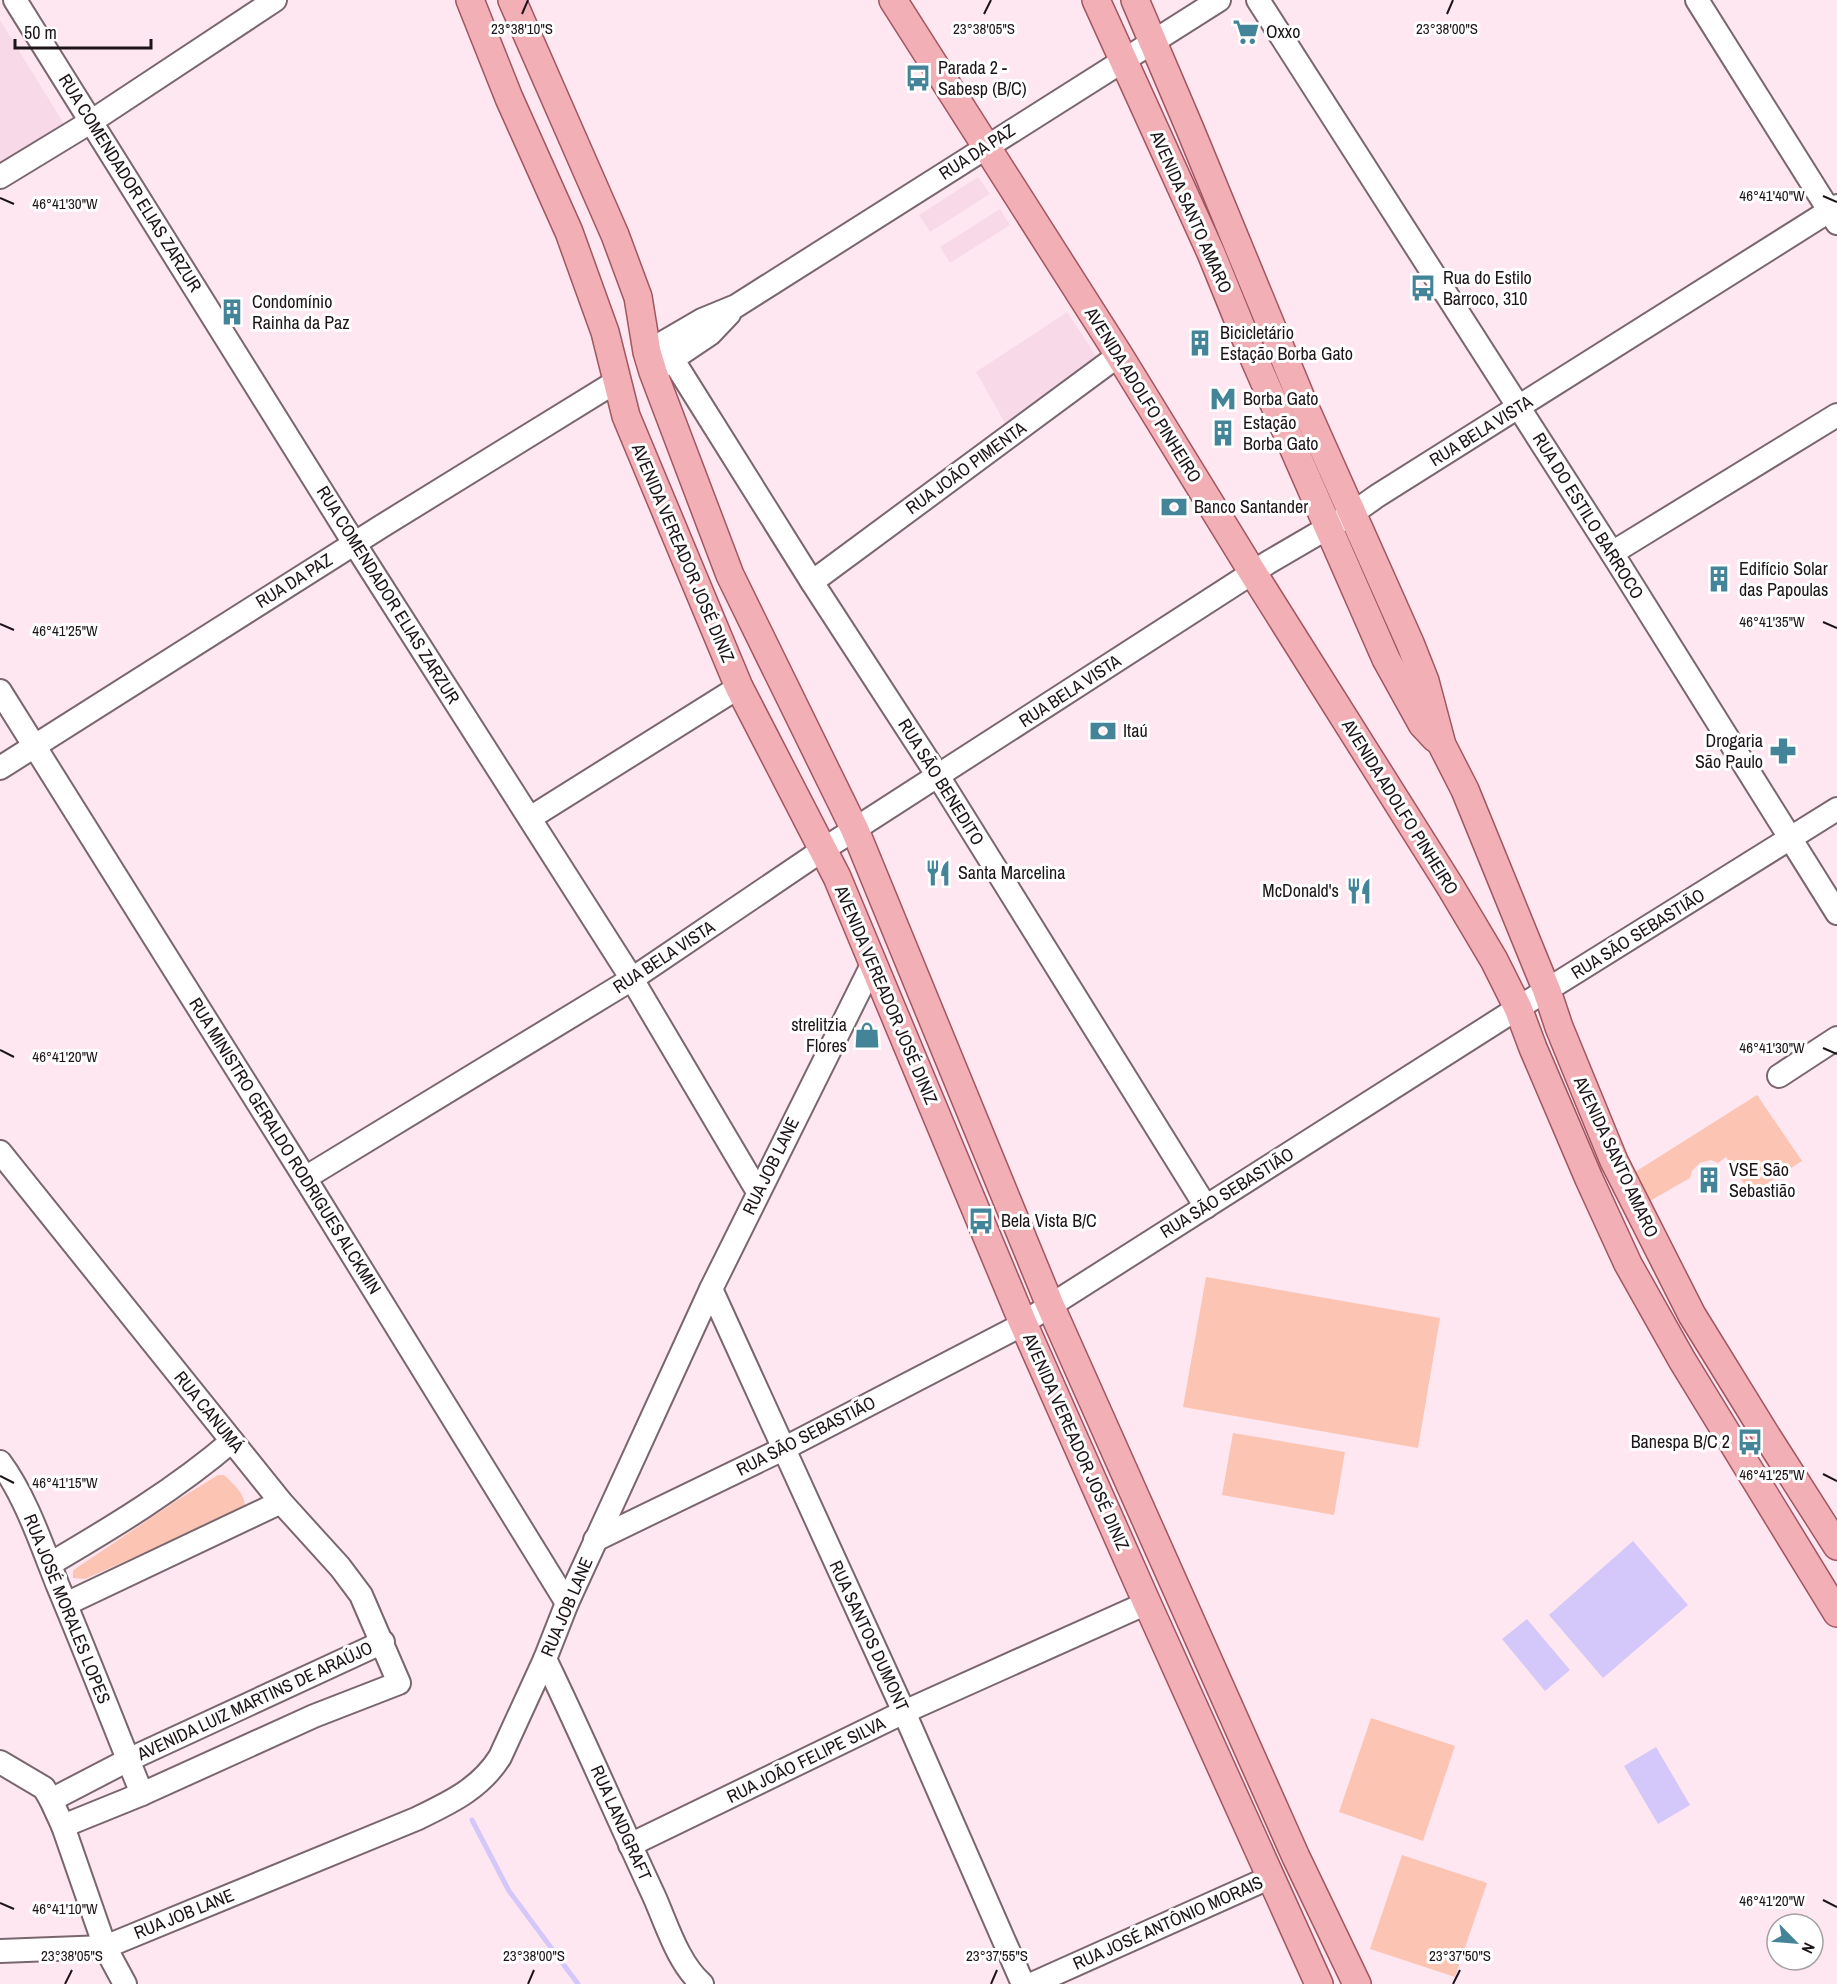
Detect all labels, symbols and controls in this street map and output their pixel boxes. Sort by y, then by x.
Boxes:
scale bar [15,12,152,50]
supermarket icon: Oxxo [1231,17,1261,47]
text: 23°38'10"S [491,18,553,39]
text: 23°38'05"S [953,18,1015,39]
text: 23°38'00"S [1416,18,1478,39]
place label: Oxxo [1266,19,1300,44]
text: 50 m [24,20,57,45]
place label: Parada 2 - Sabesp (B/C) [938,55,1027,101]
bus stop icon: Parada 2 - Sabesp (B/C) [903,63,933,93]
street label: RUA COMENDADOR ELIAS ZARZUR [53,69,208,297]
street label: RUA DA PAZ [934,118,1020,185]
street label: AVENIDA SANTO AMARO [1144,126,1238,297]
text: 46°41'40"W [1739,185,1805,206]
text: 46°41'30"W [32,193,98,214]
place label: Rua do Estilo Barroco, 310 [1443,265,1532,311]
bus stop icon: Rua do Estilo Barroco, 310 [1408,273,1438,303]
place label: Condomínio Rainha da Paz [252,289,350,335]
building icon: Condomínio Rainha da Paz [217,297,247,327]
street label: AVENIDA ADOLFO PINHEIRO [1079,301,1208,487]
place label: Bicicletário Estação Borba Gato [1220,320,1353,366]
building icon: Bicicletário Estação Borba Gato [1185,328,1215,358]
metro station icon: Borba Gato [1208,384,1238,414]
place label: Borba Gato [1243,386,1319,411]
street label: RUA BELA VISTA [1424,389,1537,472]
place label: Estação Borba Gato [1243,410,1319,456]
street label: RUA JOÃO PIMENTA [900,415,1031,520]
building icon: Estação Borba Gato [1208,418,1238,448]
street label: RUA DO ESTILO BARROCO [1527,428,1650,604]
street label: AVENIDA VEREADOR JOSÉ DINIZ [626,439,741,666]
street label: RUA COMENDADOR ELIAS ZARZUR [311,481,466,709]
bank icon: Banco Santander [1159,492,1189,522]
place label: Banco Santander [1194,494,1308,519]
street label: RUA DA PAZ [251,547,337,614]
place label: Edifício Solar das Papoulas [1739,556,1828,602]
building icon: Edifício Solar das Papoulas [1704,564,1734,594]
text: 46°41'35"W [1739,611,1805,632]
text: 46°41'25"W [32,620,98,641]
street label: RUA BELA VISTA [1014,648,1126,733]
street label: AVENIDA ADOLFO PINHEIRO [1336,713,1465,899]
street label: RUA SÃO BENEDITO [892,714,990,850]
bank icon: Itaú [1088,716,1118,746]
place label: Itaú [1123,718,1148,743]
place label: Drogaria São Paulo [1695,728,1763,774]
pharmacy icon: Drogaria São Paulo [1768,736,1798,766]
restaurant icon: Santa Marcelina [923,858,953,888]
place label: Santa Marcelina [958,860,1065,885]
restaurant icon: McDonald's [1344,876,1374,906]
place label: McDonald's [1262,878,1339,903]
street label: AVENIDA VEREADOR JOSÉ DINIZ [829,881,944,1108]
street label: RUA SÃO SEBASTIÃO [1566,882,1709,985]
street label: RUA BELA VISTA [608,914,720,999]
street label: RUA MINISTRO GERALDO RODRIGUES ALCKMIN [183,993,388,1299]
place label: strelitzia Flores [791,1012,847,1058]
shop icon: strelitzia Flores [852,1020,882,1050]
text: 46°41'30"W [1739,1037,1805,1058]
text: 46°41'20"W [32,1046,98,1067]
street label: AVENIDA SANTO AMARO [1568,1071,1665,1241]
street label: RUA JOB LANE [736,1113,805,1219]
street label: RUA SÃO SEBASTIÃO [1155,1141,1298,1244]
place label: VSE São Sebastião [1729,1157,1795,1203]
building icon: VSE São Sebastião [1694,1165,1724,1195]
bus stop icon: Bela Vista B/C [966,1206,996,1236]
place label: Bela Vista B/C [1001,1208,1097,1233]
street label: AVENIDA VEREADOR JOSÉ DINIZ [1017,1328,1136,1554]
street label: RUA CANUMÁ [169,1366,250,1458]
street label: RUA SÃO SEBASTIÃO [732,1390,880,1482]
bus stop icon: Banespa B/C 2 [1735,1427,1765,1457]
place label: Banespa B/C 2 [1631,1429,1730,1454]
text: 46°41'25"W [1739,1464,1805,1485]
text: 46°41'15"W [32,1472,98,1493]
street label: RUA JOSÉ MORALES LOPES [18,1510,117,1708]
street label: RUA JOB LANE [534,1553,599,1660]
street label: RUA SANTOS DUMONT [824,1556,915,1715]
street label: AVENIDA LUIZ MARTINS DE ARAÚJO [132,1635,377,1767]
street label: RUA JOÃO FELIPE SILVA [722,1710,889,1809]
street label: RUA LANDGRAFT [585,1761,658,1884]
street label: RUA JOSÉ ANTÔNIO MORAIS [1069,1869,1267,1976]
street label: RUA JOB LANE [130,1882,238,1945]
text: 46°41'20"W [1739,1890,1805,1911]
text: 46°41'10"W [32,1898,98,1919]
north arrow [1765,1912,1825,1972]
text: N [1797,1939,1821,1957]
text: 23°38'05"S [41,1945,103,1966]
text: 23°38'00"S [503,1945,565,1966]
text: 23°37'55"S [966,1945,1028,1966]
text: 23°37'50"S [1429,1945,1491,1966]

